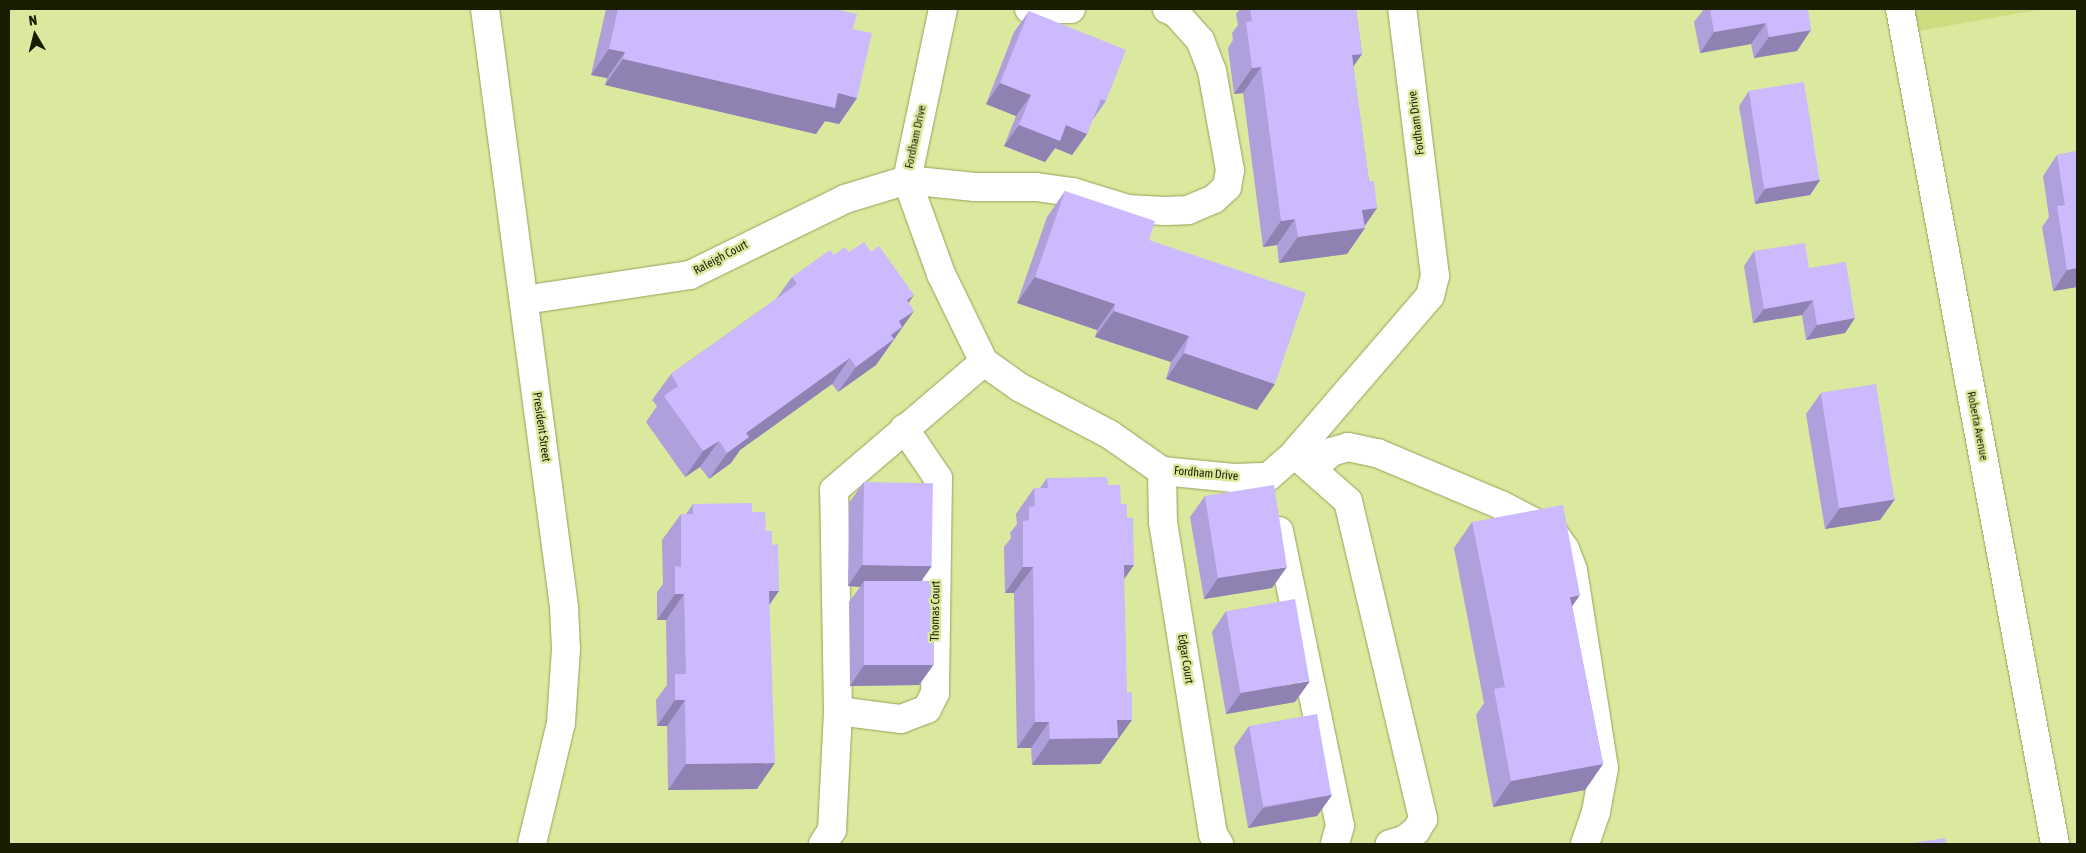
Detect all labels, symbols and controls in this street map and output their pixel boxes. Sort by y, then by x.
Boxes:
north arrow [10,10,60,60]
text: N [28,12,38,29]
street label: Fordham Drive [1406,90,1428,156]
street label: Fordham Drive [902,104,930,170]
street label: Raleigh Court [691,238,751,278]
street label: Roberta Avenue [1963,390,1991,462]
street label: President Street [529,391,553,463]
street label: Fordham Drive [1173,464,1239,484]
street label: Thomas Court [928,581,944,641]
street label: Edgar Court [1174,633,1196,685]

